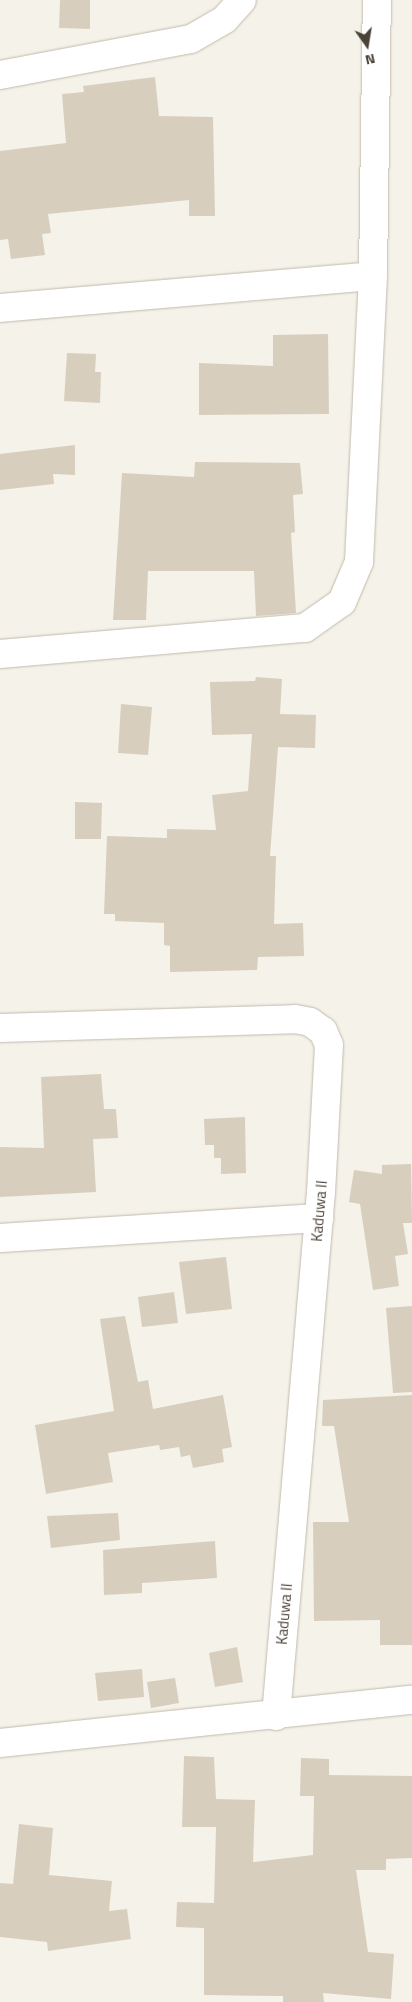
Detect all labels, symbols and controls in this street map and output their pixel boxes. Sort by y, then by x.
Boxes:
north arrow [342,20,392,70]
text: N [363,49,378,71]
street label: Kaduwa II [307,1180,331,1242]
street label: Kaduwa II [272,1583,296,1645]

